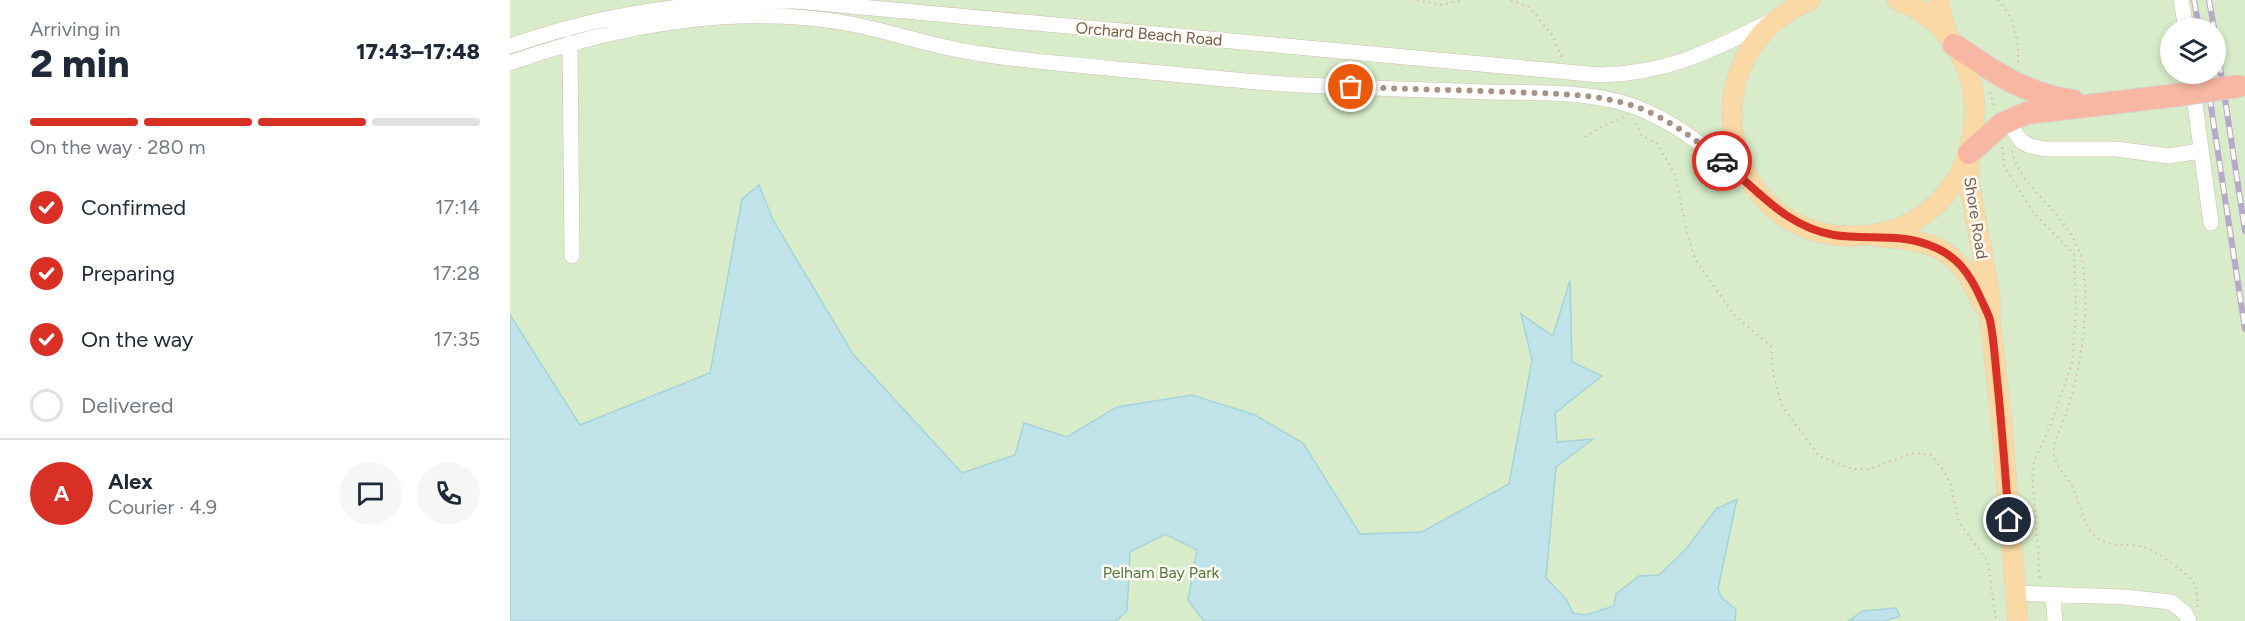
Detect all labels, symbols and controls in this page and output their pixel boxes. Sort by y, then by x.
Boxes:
text: Arriving in [30,17,120,41]
street label: Orchard Beach Road [1075,18,1223,50]
map controls [2160,18,2226,84]
button: layers [2160,18,2226,84]
text: 17:43–17:48 [356,38,480,65]
text: 2 min [30,40,130,87]
pin [1325,61,1376,112]
icon: bag [1334,70,1367,103]
courier [1692,131,1752,191]
text: On the way · 280 m [30,135,205,159]
icon: car [1706,145,1739,178]
street label: Shore Road [1960,176,1992,260]
icon: check [30,191,63,224]
text: Confirmed [81,194,186,221]
text: 17:14 [435,195,480,219]
icon: check [30,257,63,290]
text: Preparing [81,260,175,287]
text: 17:28 [432,261,480,285]
icon: check [30,323,63,356]
text: On the way [81,326,193,353]
text: 17:35 [434,327,480,351]
text: Delivered [81,392,174,419]
button: chat [339,462,402,525]
button: phone [417,462,480,525]
text: Alex [108,468,153,495]
text: A [54,480,69,507]
pin [1983,494,2034,545]
text: Courier · 4.9 [108,495,217,519]
icon: home [1992,503,2025,536]
park label: Pelham Bay Park [1103,563,1220,582]

